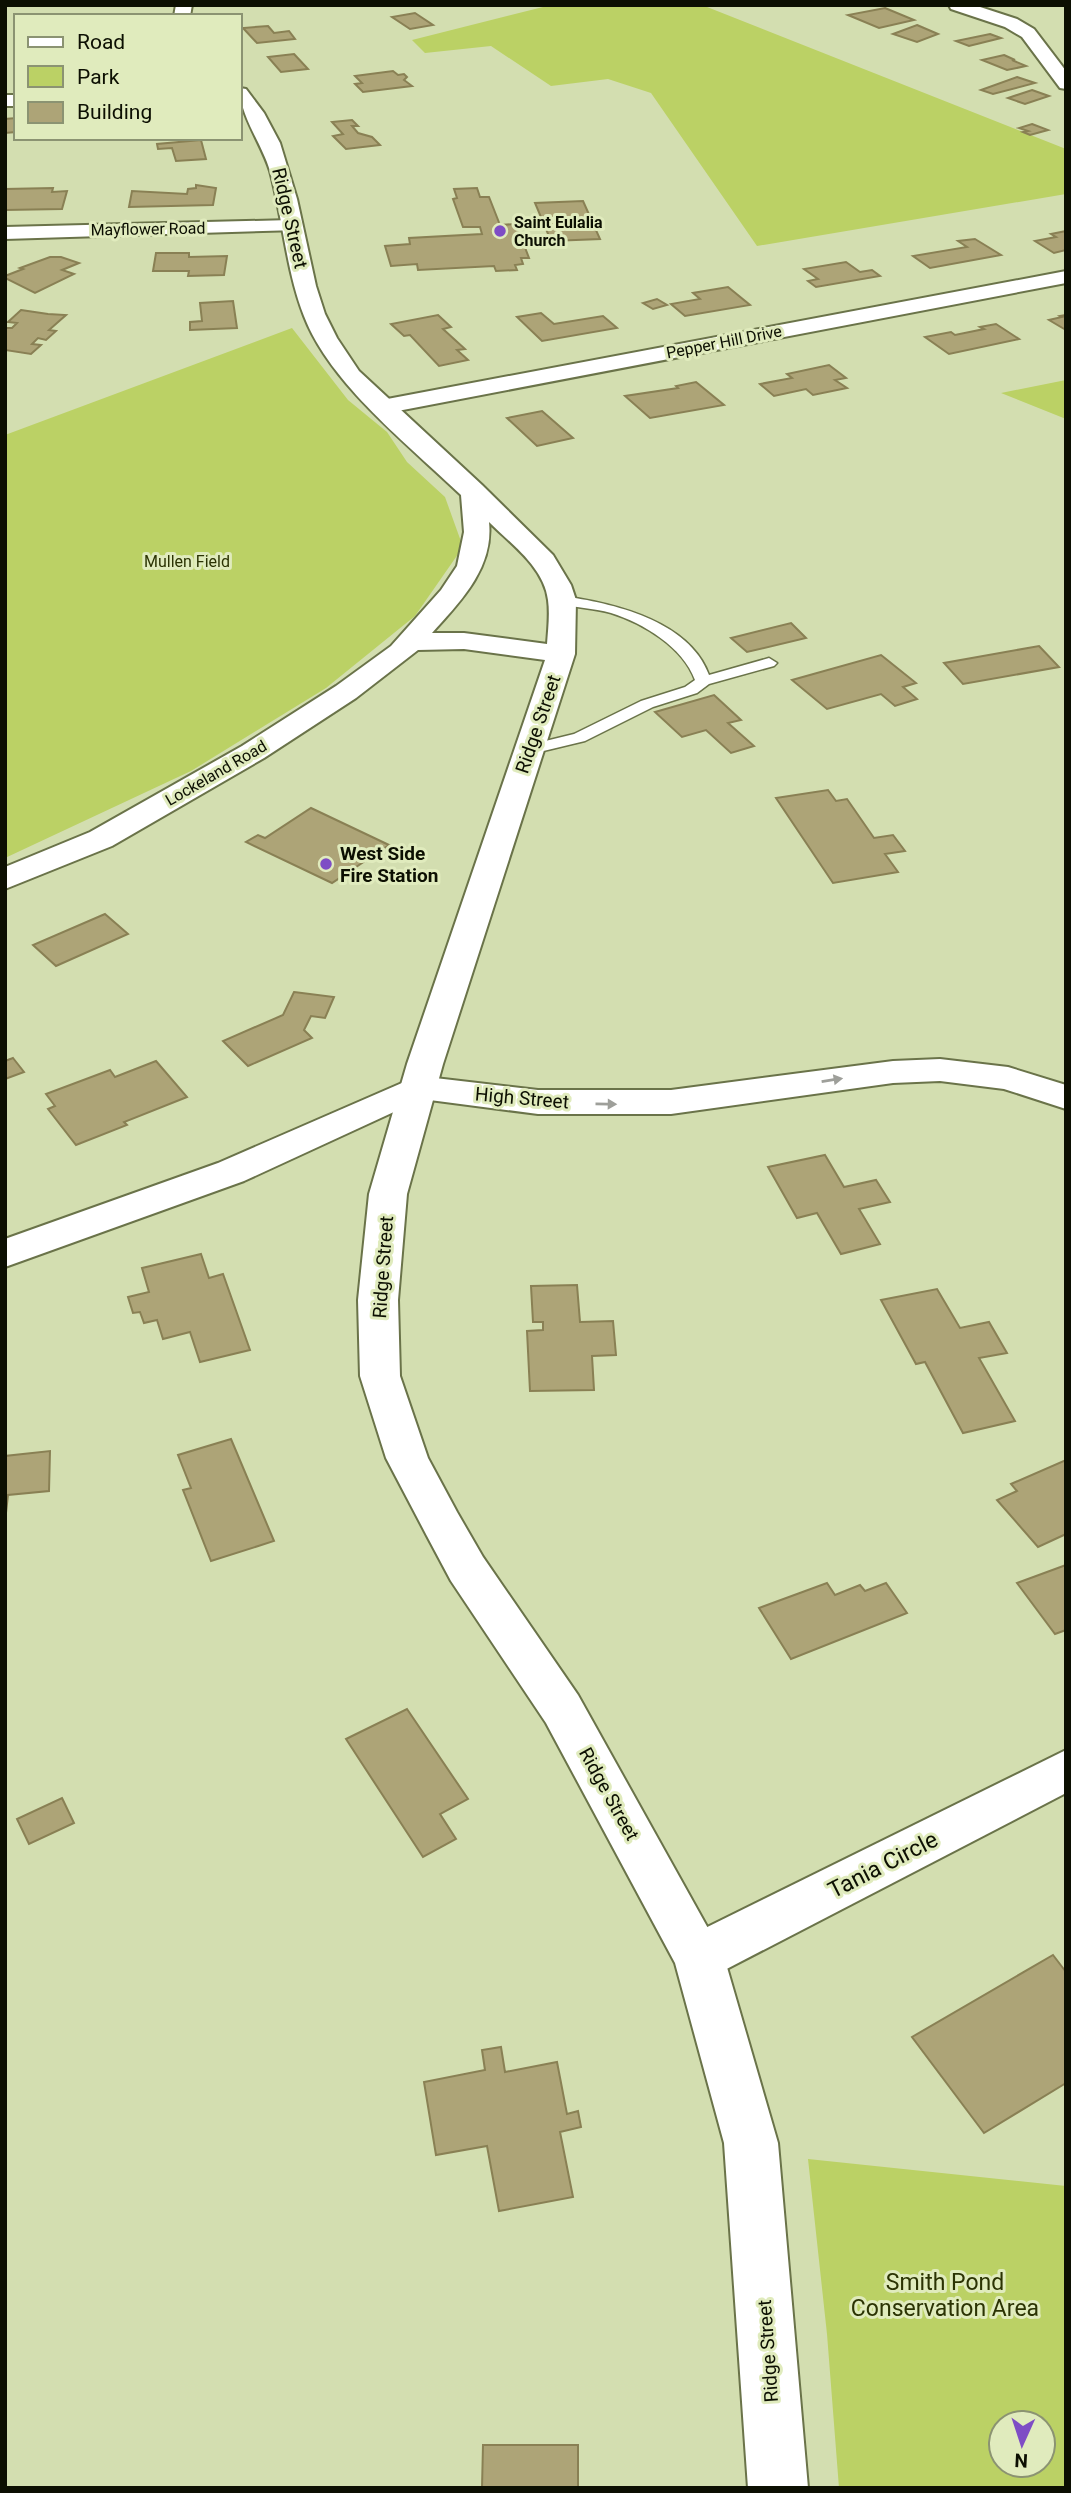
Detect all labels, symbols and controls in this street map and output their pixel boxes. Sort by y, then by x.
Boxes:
legend [14,14,242,140]
text: Road [77,30,125,54]
text: Park [77,65,120,89]
text: Building [77,100,152,124]
street label: Ridge Street [267,165,313,271]
place label: Saint Eulalia Church [514,213,603,250]
street label: Mayflower Road [90,218,206,240]
marker: Saint Eulalia Church [492,223,508,239]
street label: Pepper Hill Drive [665,321,783,363]
park label: Mullen Field [144,552,230,571]
street label: Ridge Street [510,672,566,776]
street label: Lockeland Road [162,736,270,810]
place label: West Side Fire Station [340,842,438,887]
marker: West Side Fire Station [318,856,334,872]
one-way arrow [821,1074,843,1085]
street label: High Street [474,1082,570,1114]
one-way arrow [595,1098,617,1110]
street label: Ridge Street [368,1215,398,1319]
street label: Ridge Street [574,1744,644,1844]
street label: Tania Circle [824,1826,942,1904]
park label: Smith Pond Conservation Area [851,2269,1039,2322]
street label: Ridge Street [753,2299,783,2403]
north arrow [987,2409,1057,2479]
text: N [1014,2449,1028,2472]

